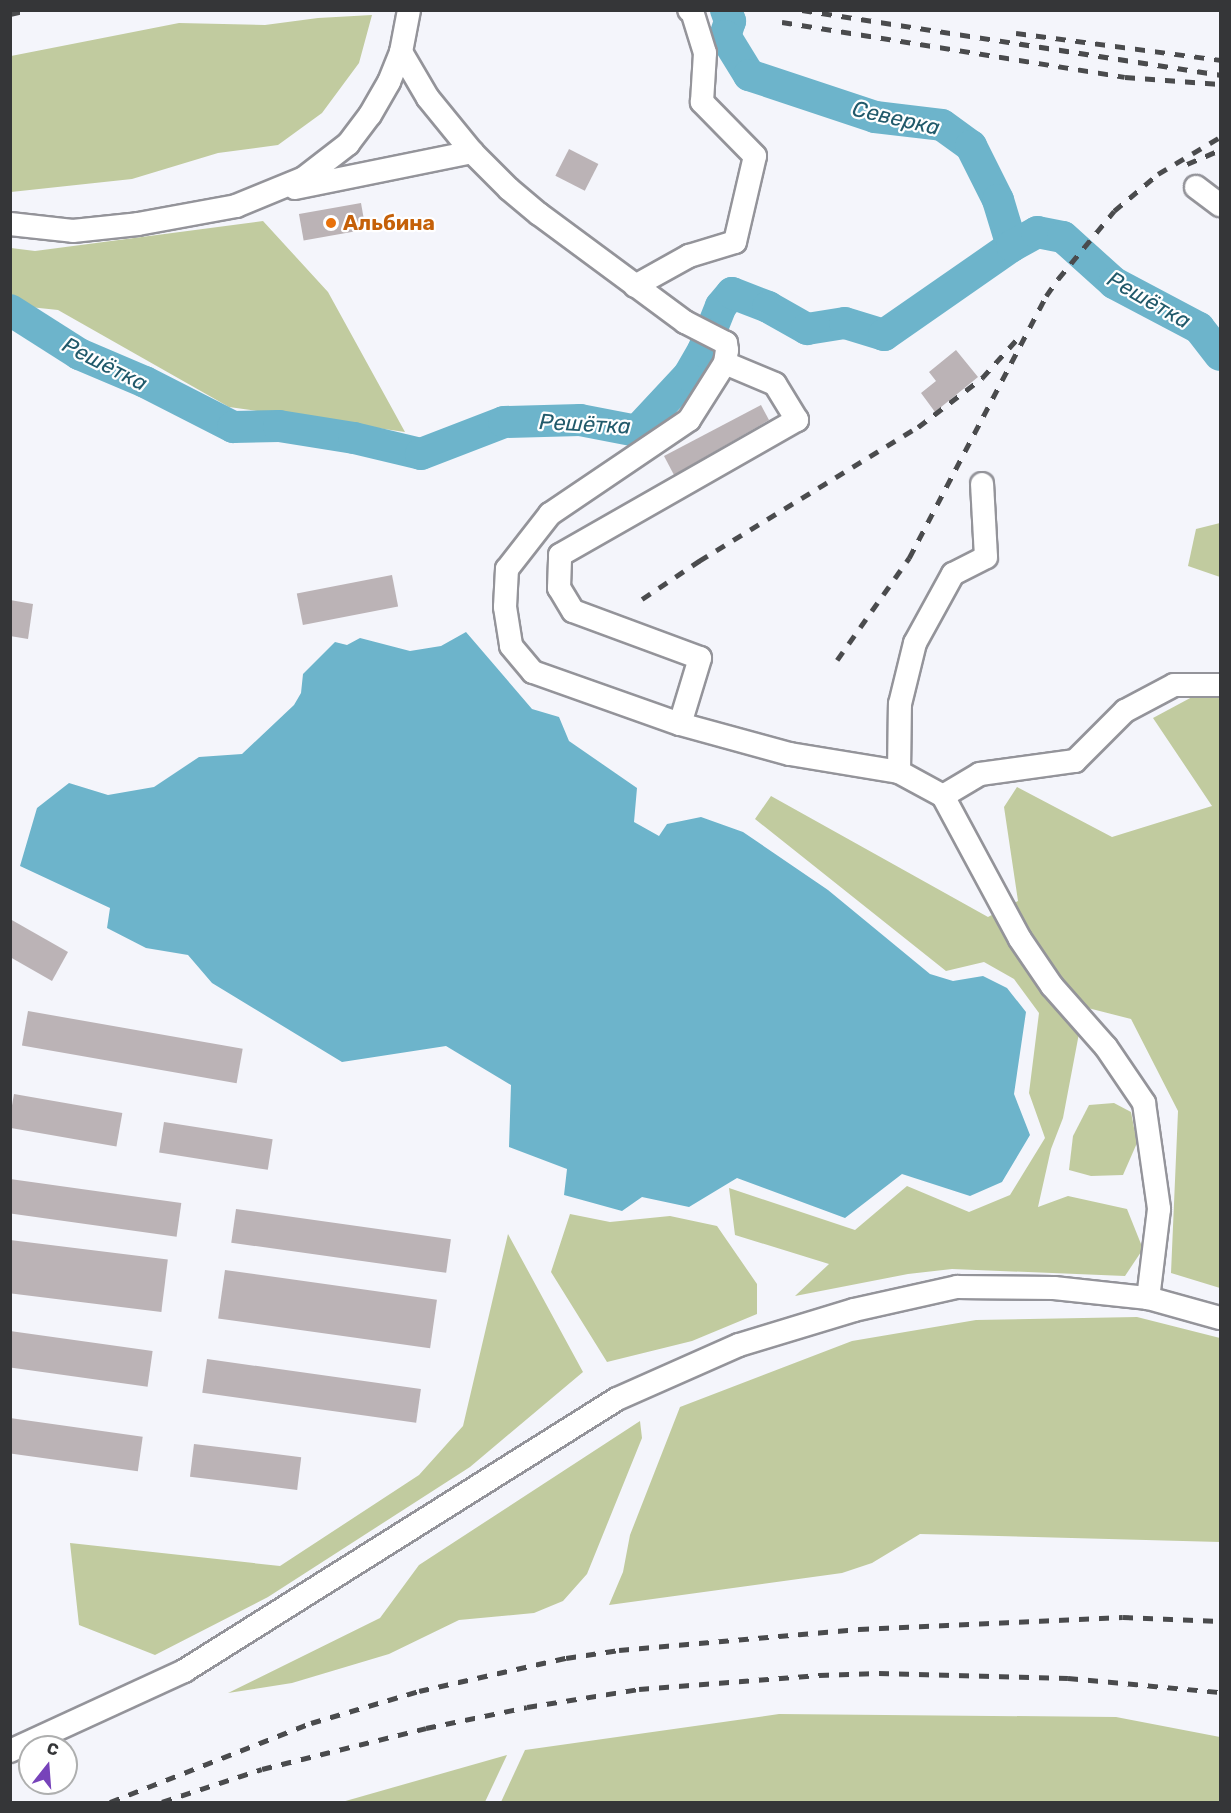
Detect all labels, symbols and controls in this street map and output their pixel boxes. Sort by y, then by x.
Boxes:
water label: Северка [850,95,942,141]
place label: Альбина [343,210,435,236]
marker: Альбина [324,216,338,230]
water label: Решётка [1103,266,1195,334]
water label: Решётка [58,331,152,397]
water label: Решётка [538,408,632,440]
north arrow [18,1735,78,1795]
text: С [45,1738,61,1760]

